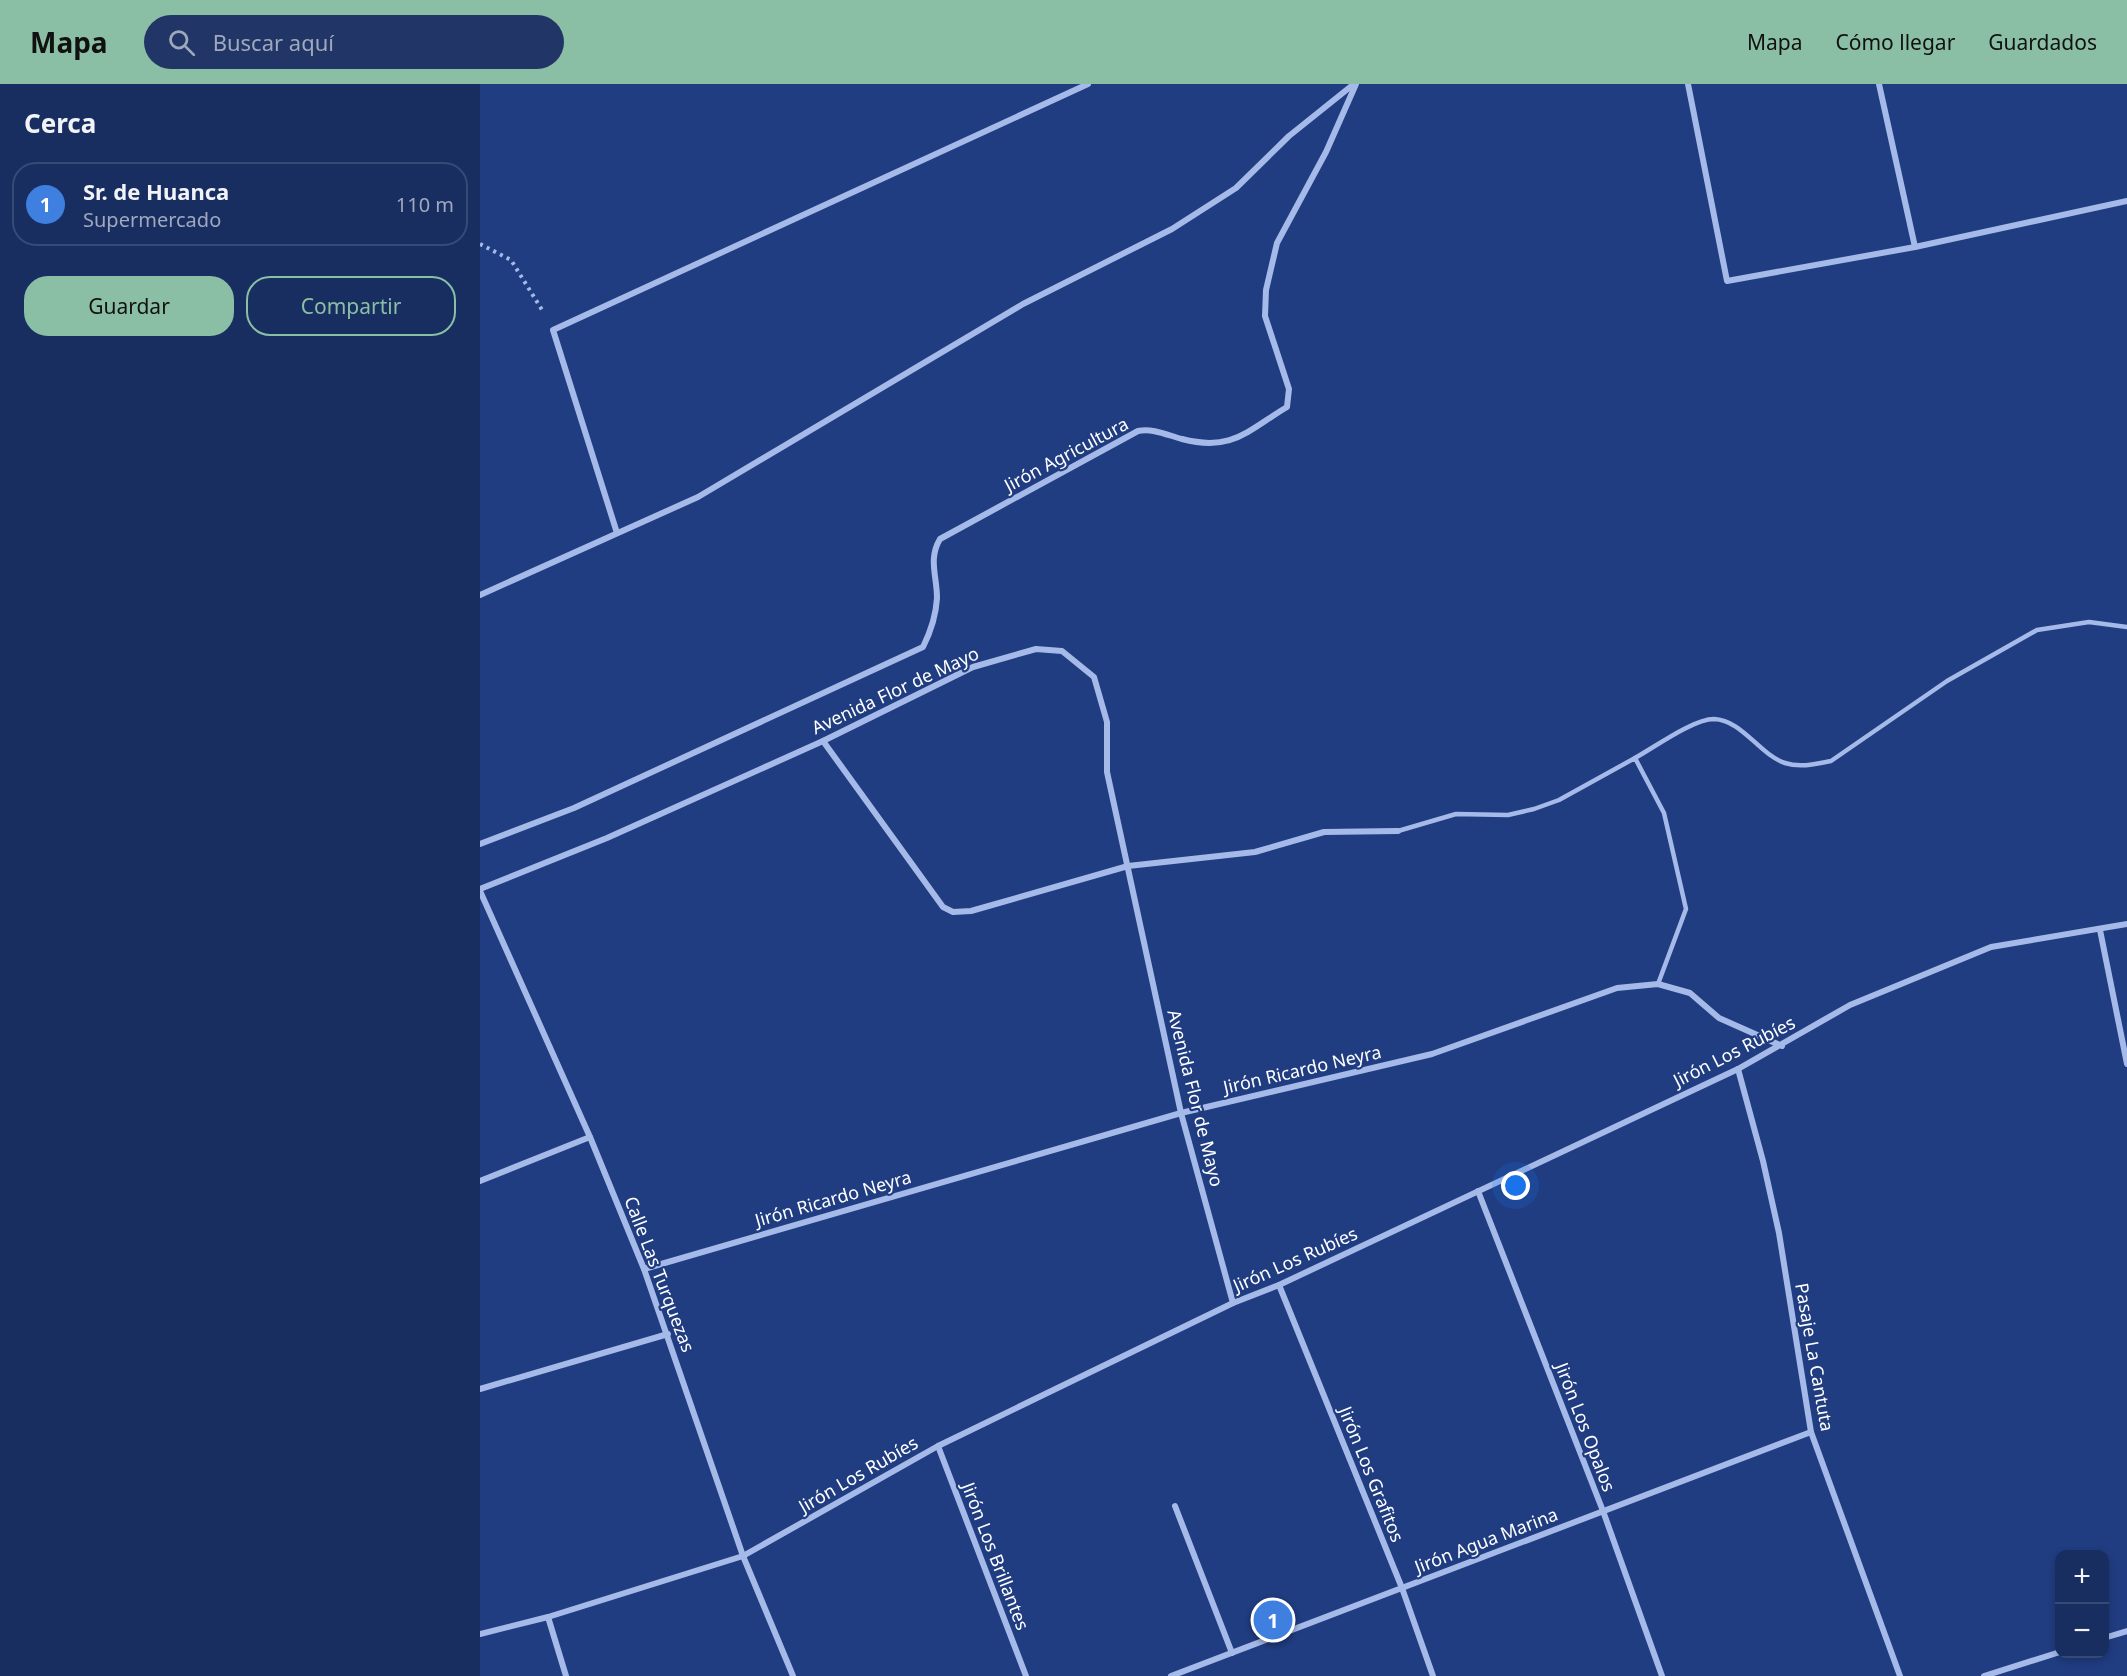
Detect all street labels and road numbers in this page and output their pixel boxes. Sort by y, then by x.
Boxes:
street label: Jirón Agricultura [998,411,1132,498]
street label: Avenida Flor de Mayo [808,641,982,739]
street label: Avenida Flor de Mayo [1162,1007,1230,1189]
street label: Jirón Los Rubíes [1667,1010,1799,1093]
street label: Jirón Ricardo Neyra [1219,1039,1383,1099]
street label: Jirón Ricardo Neyra [750,1164,914,1232]
street label: Calle Las Turquezas [619,1193,701,1355]
street label: Jirón Los Rubíes [1227,1221,1361,1298]
street label: Pasaje La Cantuta [1790,1281,1840,1433]
street label: Jirón Los Opalos [1550,1357,1622,1495]
street label: Jirón Los Grafitos [1333,1401,1410,1545]
street label: Jirón Los Rubíes [792,1430,922,1519]
street label: Jirón Los Brillantes [956,1477,1035,1633]
street label: Jirón Agua Marina [1409,1502,1561,1579]

